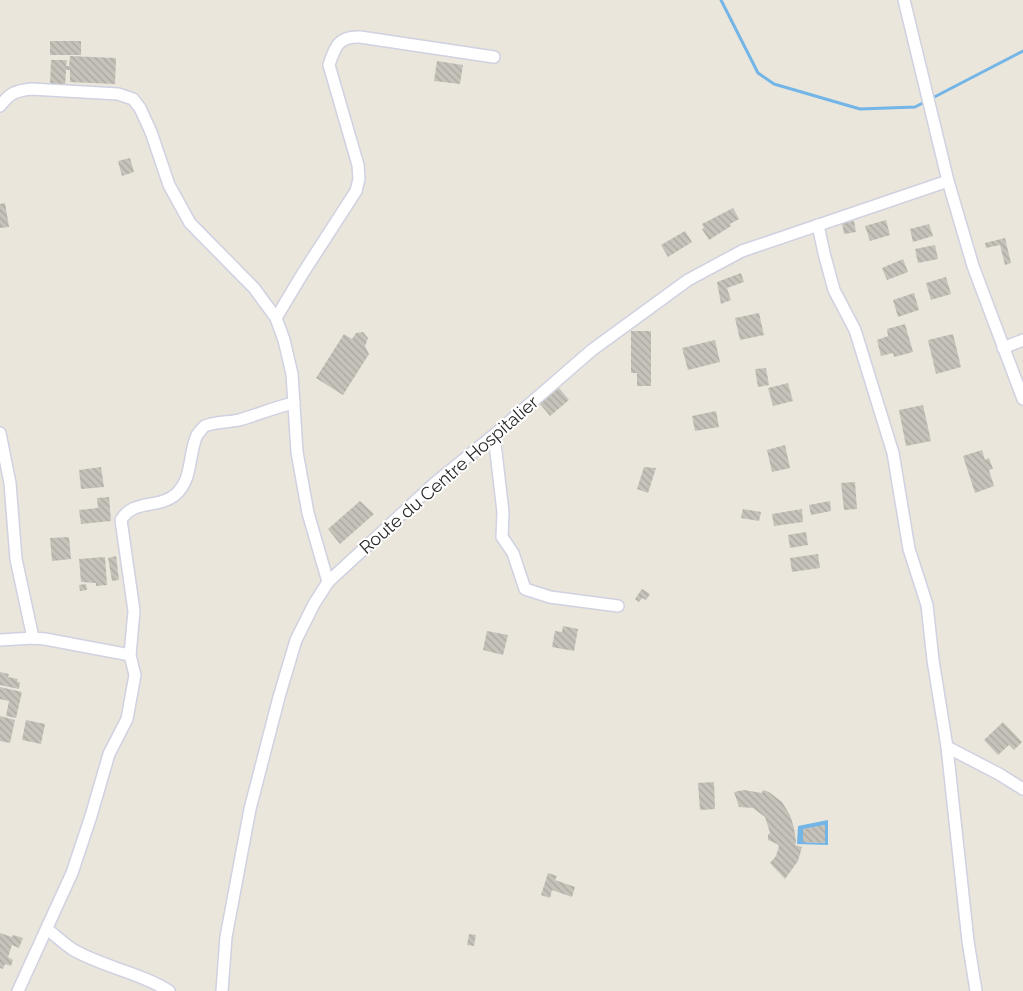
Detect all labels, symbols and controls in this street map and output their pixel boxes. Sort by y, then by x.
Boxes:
street label: Route du Centre Hospitalier [355,391,543,558]

